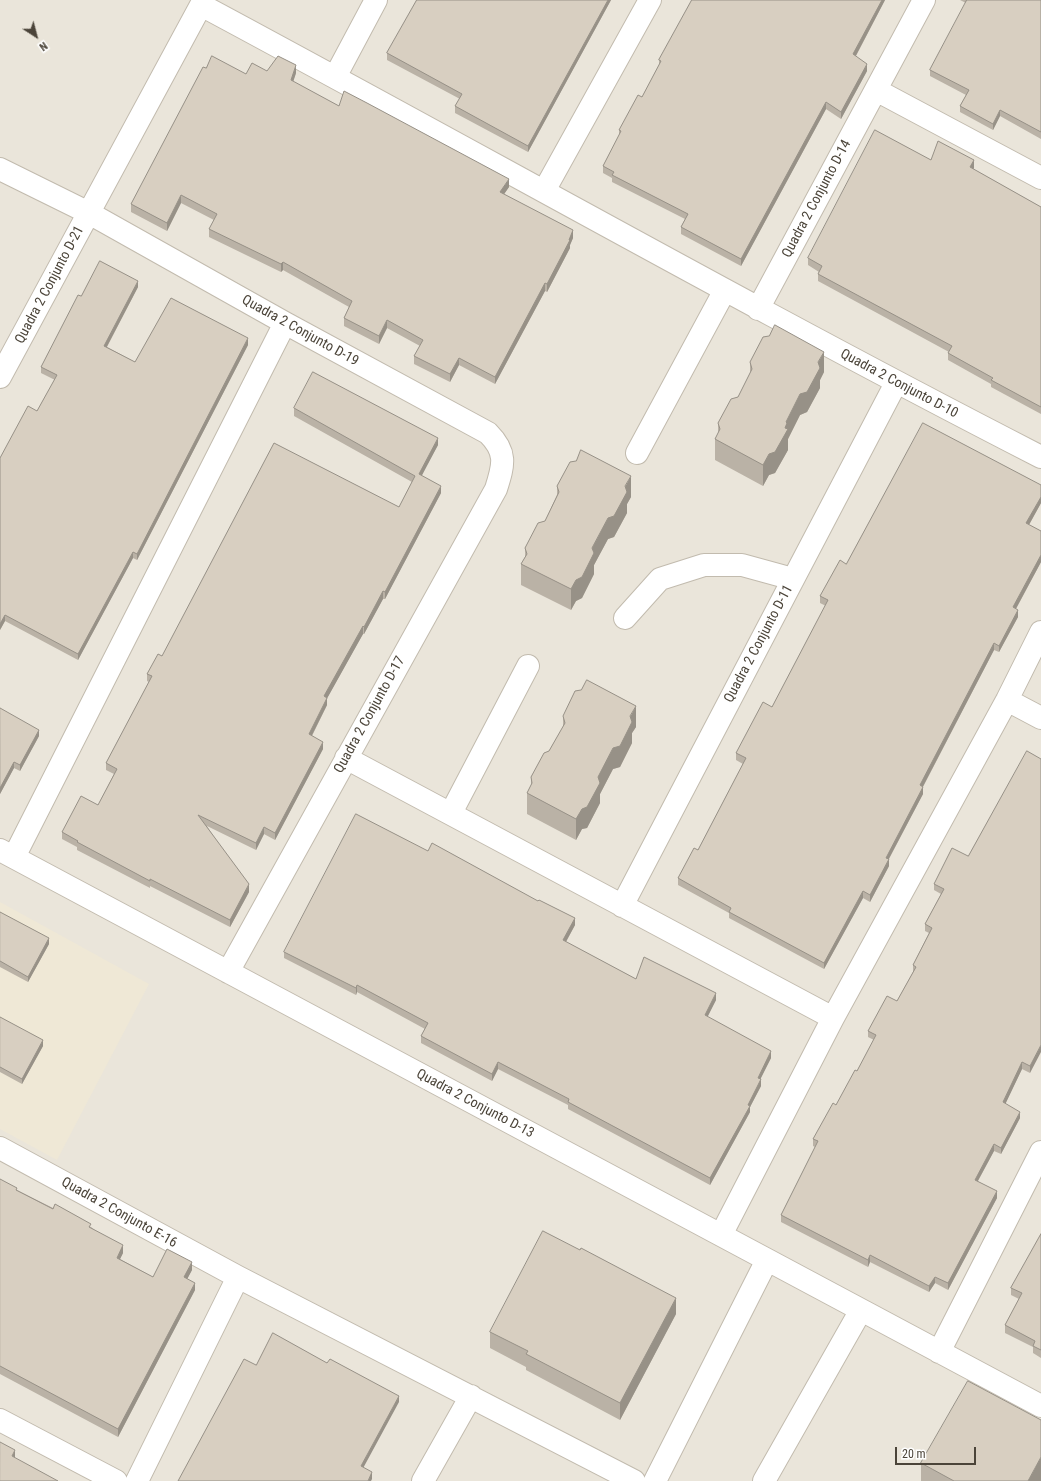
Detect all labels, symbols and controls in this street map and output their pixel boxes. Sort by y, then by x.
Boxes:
north arrow [16,16,56,56]
text: N [37,39,50,53]
street label: Quadra 2 Conjunto D-14 [779,137,855,261]
street label: Quadra 2 Conjunto D-21 [12,223,88,347]
street label: Quadra 2 Conjunto D-19 [239,292,361,370]
street label: Quadra 2 Conjunto D-10 [837,346,961,422]
street label: Quadra 2 Conjunto D-11 [721,582,797,706]
street label: Quadra 2 Conjunto D-17 [331,654,409,776]
street label: Quadra 2 Conjunto D-13 [413,1066,537,1142]
street label: Quadra 2 Conjunto E-16 [58,1174,180,1252]
scale bar [897,1439,978,1465]
text: 20 m [902,1447,926,1461]

